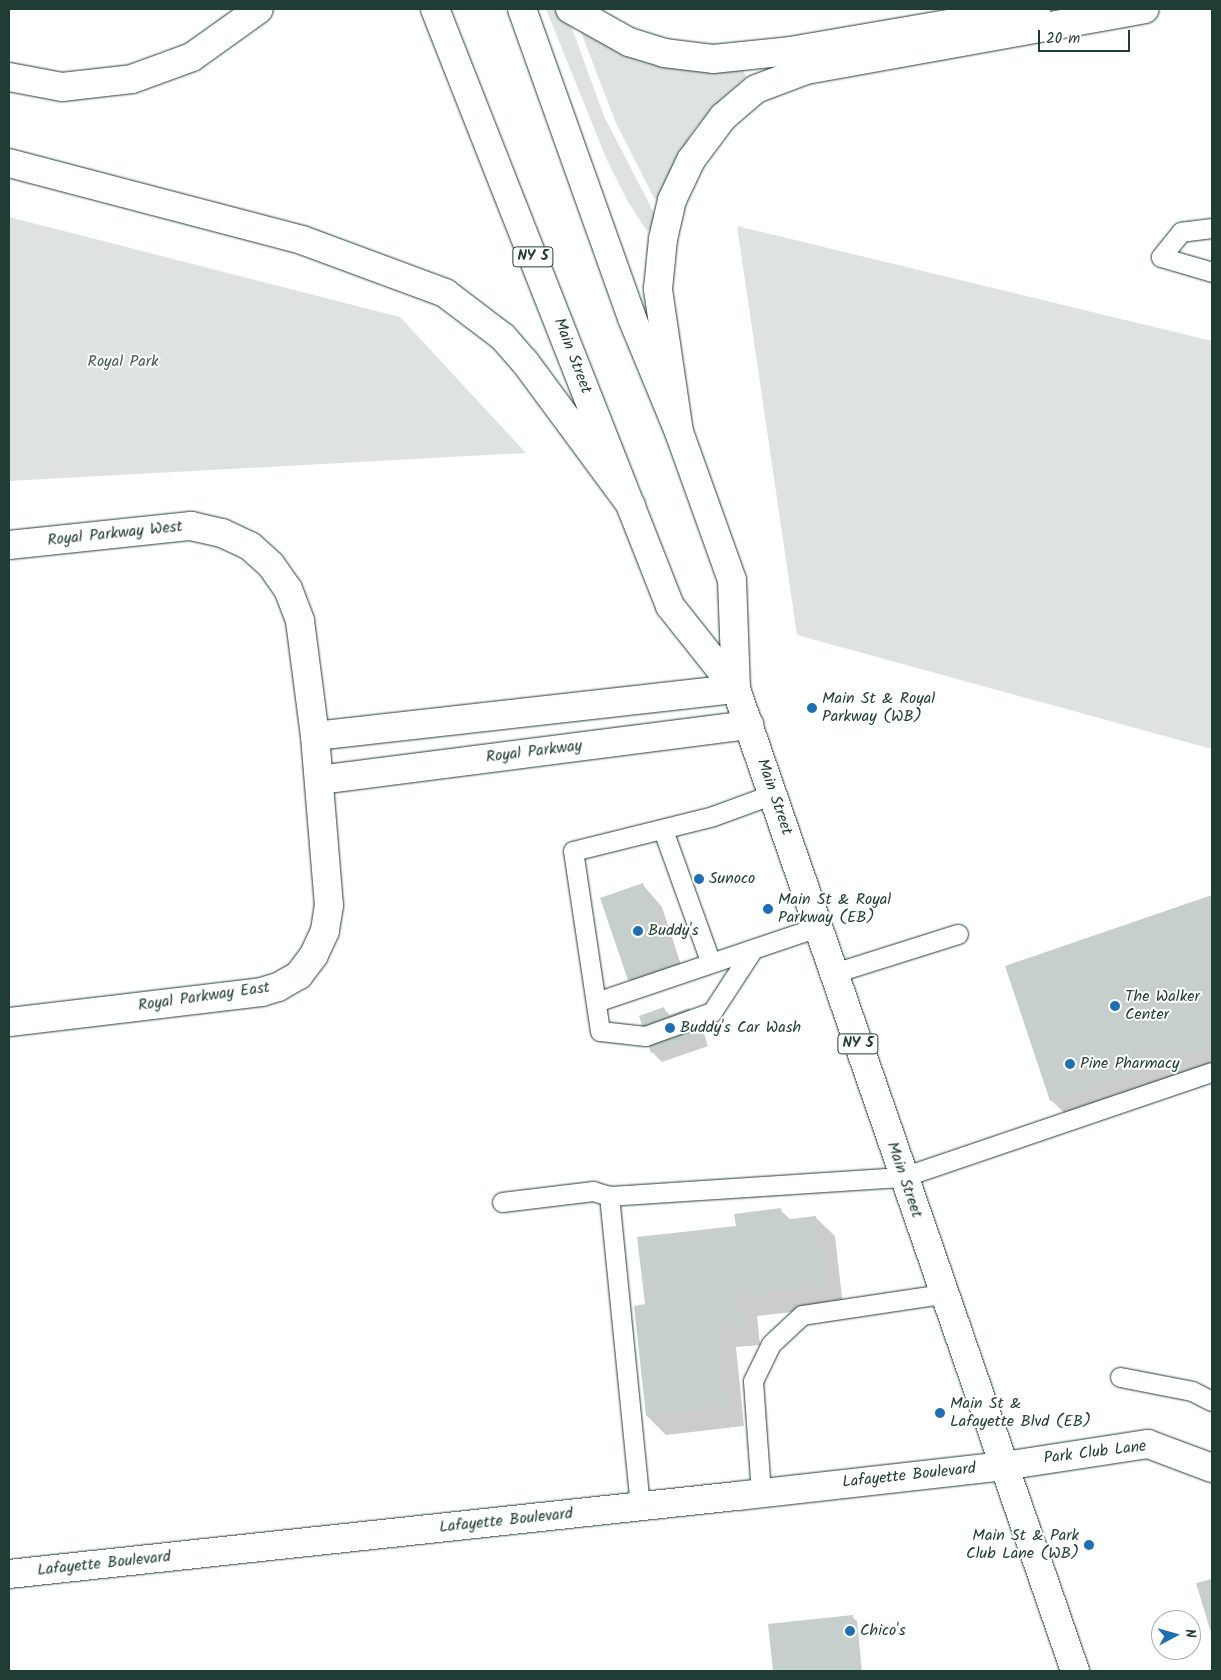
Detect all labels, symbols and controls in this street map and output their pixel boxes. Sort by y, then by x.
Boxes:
scale bar [1041,20,1134,52]
text: 20 m [1046,27,1080,51]
road number: NY 5 [512,244,554,270]
street label: Main Street [549,315,595,397]
park label: Royal Park [88,352,158,372]
street label: Royal Parkway West [46,517,184,551]
place label: Main St & Royal Parkway (WB) [822,689,935,727]
marker: Main St & Royal Parkway (WB) [806,702,818,714]
street label: Royal Parkway [485,737,583,767]
street label: Main Street [752,756,796,838]
place label: Sunoco [709,869,755,889]
marker: Sunoco [693,873,705,885]
place label: Main St & Royal Parkway (EB) [778,890,891,928]
marker: Main St & Royal Parkway (EB) [762,903,774,915]
place label: Buddy's [648,921,698,941]
marker: Buddy's [632,925,644,937]
street label: Royal Parkway East [137,978,271,1016]
place label: The Walker Center [1125,987,1200,1025]
marker: The Walker Center [1109,1000,1121,1012]
place label: Buddy's Car Wash [680,1018,801,1038]
marker: Buddy's Car Wash [664,1022,676,1034]
road number: NY 5 [837,1032,879,1056]
place label: Pine Pharmacy [1080,1054,1180,1074]
marker: Pine Pharmacy [1064,1058,1076,1070]
street label: Main Street [882,1139,926,1221]
place label: Main St & Lafayette Blvd (EB) [950,1394,1091,1432]
marker: Main St & Lafayette Blvd (EB) [934,1407,946,1419]
street label: Park Club Lane [1043,1437,1147,1469]
street label: Lafayette Boulevard [841,1459,977,1493]
street label: Lafayette Boulevard [438,1504,574,1538]
place label: Main St & Park Club Lane (WB) [966,1526,1079,1564]
marker: Main St & Park Club Lane (WB) [1083,1539,1095,1551]
street label: Lafayette Boulevard [36,1547,172,1581]
north arrow [1151,1610,1201,1660]
place label: Chico's [860,1621,905,1641]
marker: Chico's [844,1625,856,1637]
text: N [1179,1628,1201,1639]

